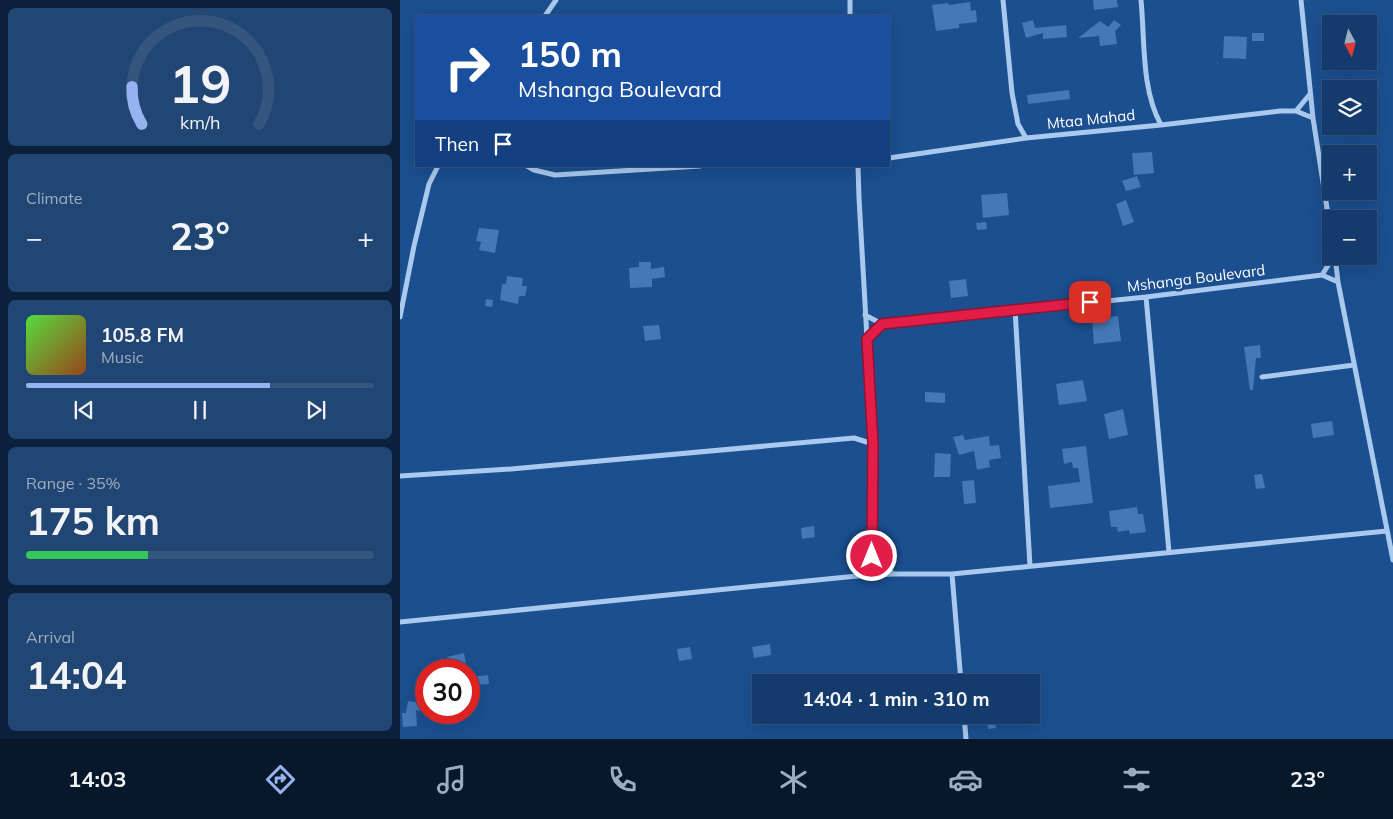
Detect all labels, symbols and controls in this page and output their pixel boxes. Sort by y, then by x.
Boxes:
north arrow [1322,15,1378,70]
map controls [1322,15,1377,265]
text: 150 m [518,32,622,76]
icon: right [435,35,500,100]
text: 19 [169,51,231,116]
text: Mshanga Boulevard [518,75,722,103]
button: layers [1322,80,1377,135]
street label: Mtaa Mahad [1046,105,1136,133]
text: km/h [180,111,220,133]
icon: arrive [489,130,517,158]
text: Then [435,132,479,156]
button: + [1322,145,1377,200]
text: Climate [26,188,82,208]
button: − [1322,210,1377,265]
text: 23° [170,212,230,260]
text: − [26,220,43,255]
text: + [357,220,374,255]
street label: Mshanga Boulevard [1126,260,1266,296]
pin [1069,281,1111,323]
icon: arrive [1076,288,1104,316]
text: 105.8 FM [101,323,184,347]
text: Music [101,347,144,367]
icon: previous [70,396,98,424]
icon: pause [186,396,214,424]
icon: next [302,396,330,424]
text: Range · 35% [26,473,121,493]
text: 175 km [26,497,160,545]
position arrow [845,529,897,581]
text: Arrival [26,627,75,647]
text: 14:04 [26,651,127,699]
speed limit sign: 30 [415,659,480,724]
text: 14:04 · 1 min · 310 m [802,687,990,711]
icon: directions [263,762,298,797]
icon: music [434,762,469,797]
icon: phone [605,762,640,797]
icon: climate [776,762,811,797]
icon: car [948,762,983,797]
icon: filters [1119,762,1154,797]
text: 14:03 [68,765,126,793]
text: 23° [1290,765,1325,793]

